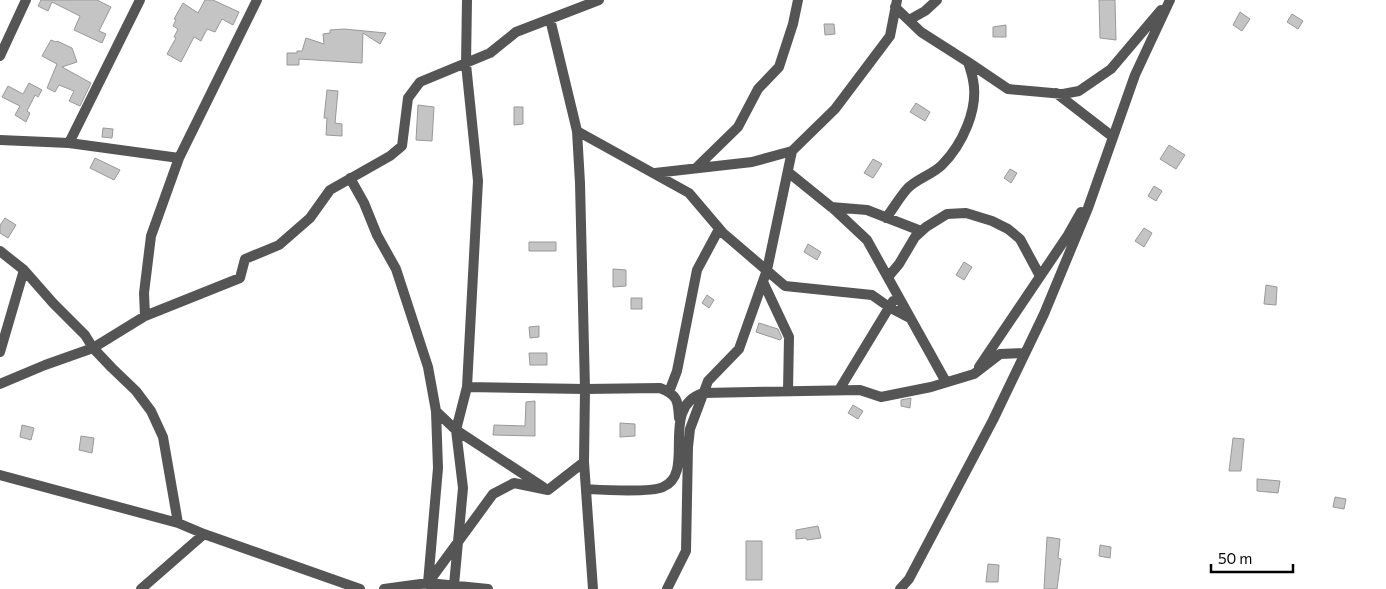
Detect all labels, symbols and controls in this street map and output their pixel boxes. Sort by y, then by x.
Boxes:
scale bar [1211,542,1294,574]
text: 50 m [1218,549,1252,567]

